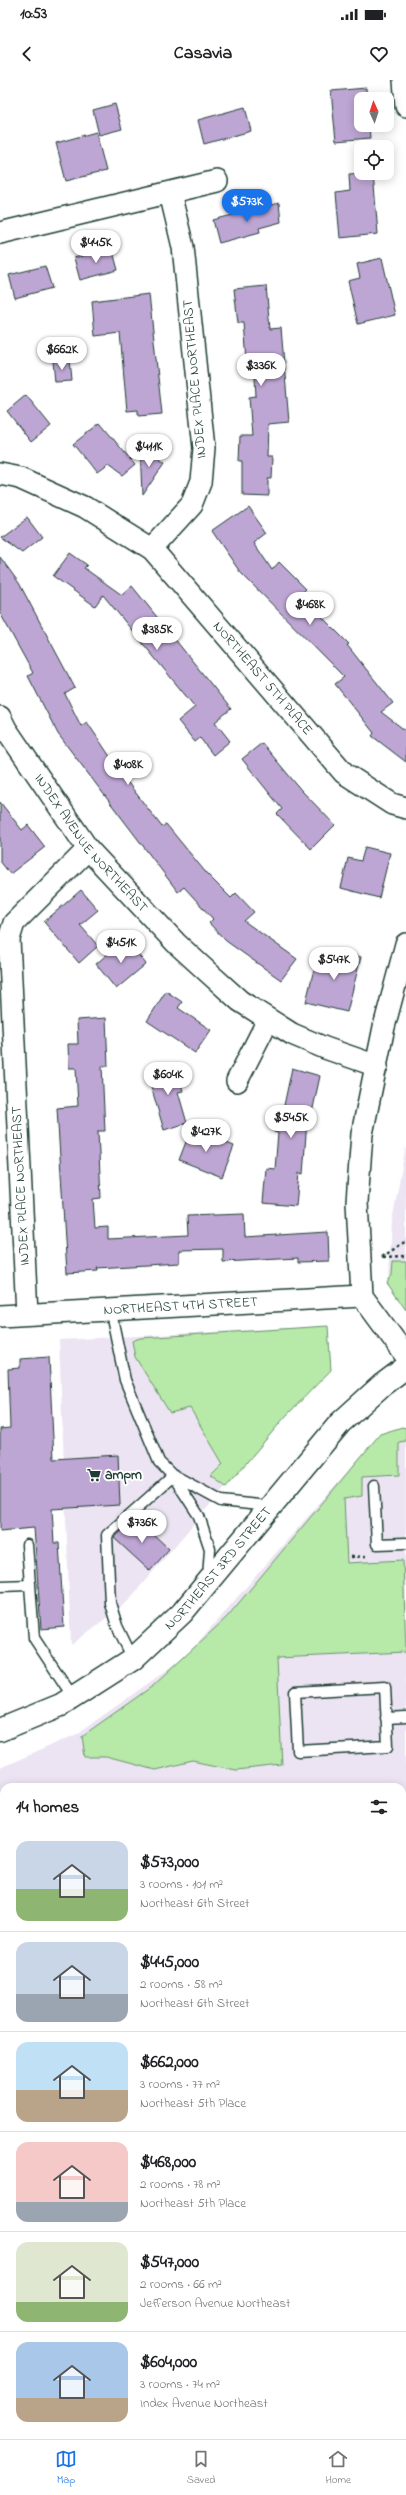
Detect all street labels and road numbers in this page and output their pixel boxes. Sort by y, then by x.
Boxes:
street label: INDEX PLACE NORTHEAST [178,299,212,459]
street label: NORTHEAST 5TH PLACE [208,617,318,740]
street label: INDEX AVENUE NORTHEAST [29,769,153,917]
street label: INDEX PLACE NORTHEAST [6,1106,36,1266]
street label: NORTHEAST 4TH STREET [103,1291,258,1321]
street label: NORTHEAST 3RD STREET [160,1502,277,1635]

